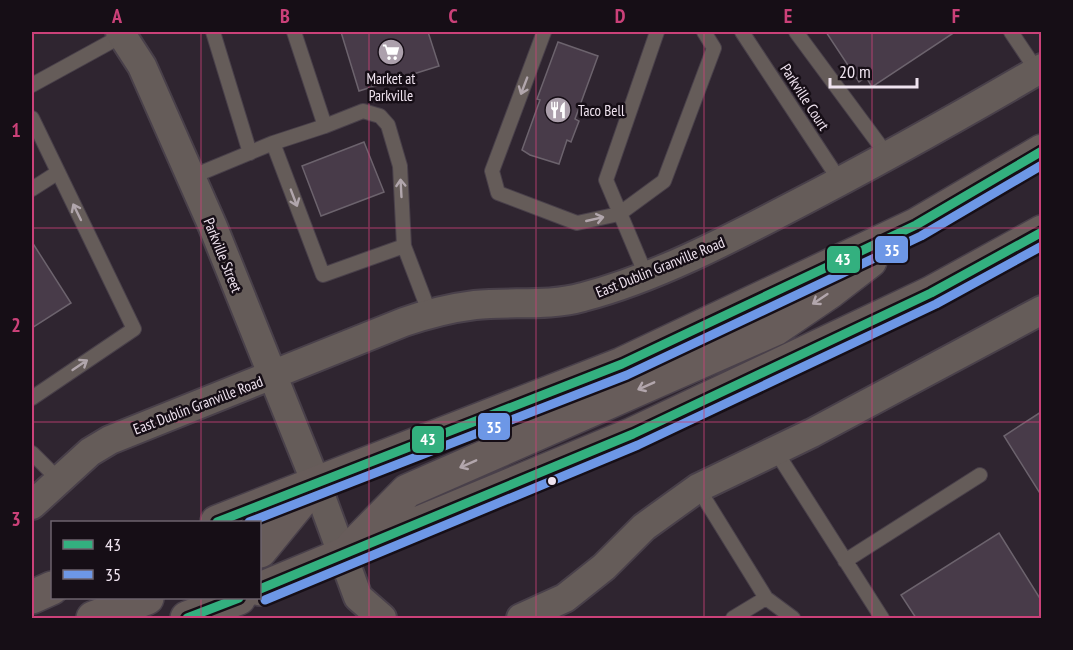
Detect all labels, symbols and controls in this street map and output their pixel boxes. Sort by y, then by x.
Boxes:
text: A [111,3,123,29]
text: B [280,3,290,29]
text: C [448,3,458,29]
text: D [615,3,626,29]
text: E [784,3,792,29]
text: F [952,3,960,29]
supermarket icon: Market at Parkville [376,37,406,67]
scale bar [830,51,917,89]
street label: Parkville Court [776,60,834,134]
text: 20 m [839,60,871,83]
place label: Market at Parkville [367,69,415,105]
one-way arrow [517,76,528,95]
restaurant icon: Taco Bell [543,95,573,125]
place label: Taco Bell [578,101,625,120]
text: 1 [11,117,21,143]
one-way arrow [395,179,406,198]
one-way arrow [289,188,300,207]
one-way arrow [70,203,82,221]
one-way arrow [585,213,604,225]
street label: Parkville Street [199,215,247,295]
street label: East Dublin Granville Road [593,232,727,302]
line badge: 35 [874,235,909,264]
text: 35 [884,240,900,260]
line badge: 43 [826,245,861,274]
text: 43 [835,249,851,269]
one-way arrow [812,293,829,305]
text: 2 [11,312,21,338]
one-way arrow [71,359,88,371]
street label: East Dublin Granville Road [130,372,266,438]
one-way arrow [638,380,656,392]
line badge: 35 [477,412,511,441]
text: 35 [486,417,502,437]
line badge: 43 [411,425,445,454]
text: 43 [420,429,436,449]
one-way arrow [459,459,477,471]
unlabelled marker [546,475,558,487]
text: 3 [11,506,21,532]
legend [51,521,261,599]
text: 43 [105,533,121,556]
text: 35 [105,563,121,586]

